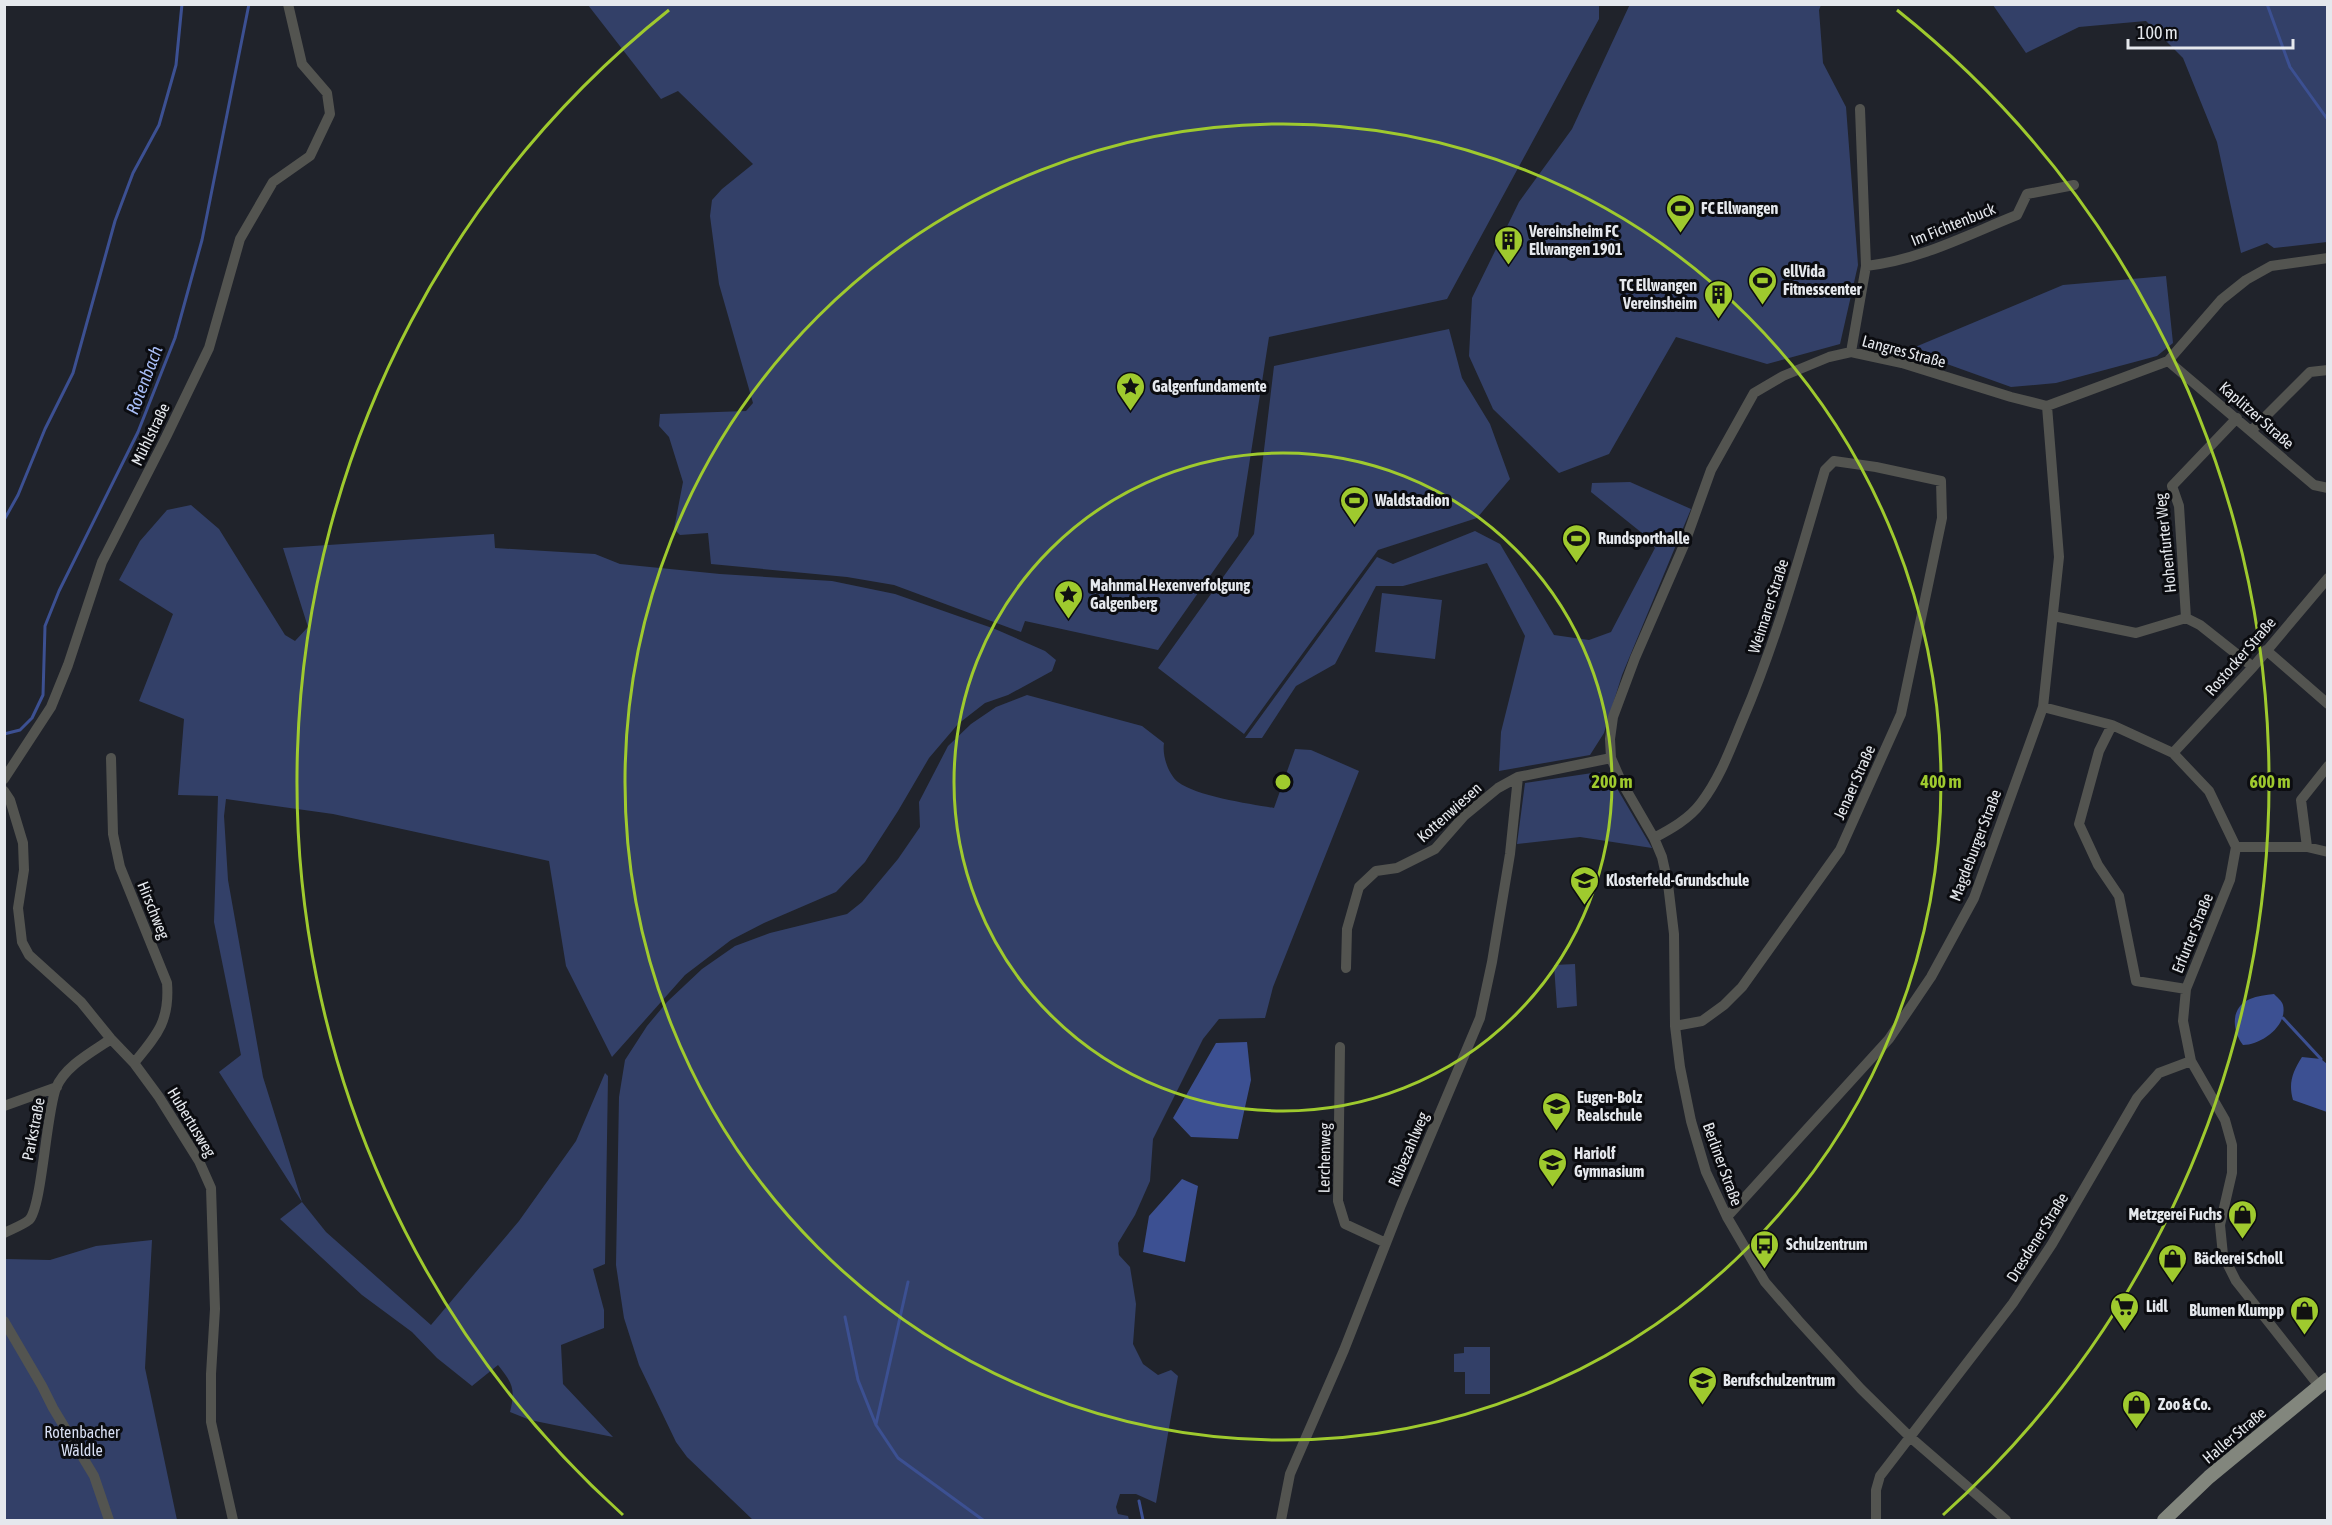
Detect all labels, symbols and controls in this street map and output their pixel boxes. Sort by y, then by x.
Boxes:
scale bar [2128,12,2293,50]
text: 100 m [2137,22,2178,43]
sports icon: FC Ellwangen [1664,192,1696,234]
place label: FC Ellwangen [1701,199,1778,217]
street label: Im Fichtenbuck [1908,199,1998,249]
place label: Vereinsheim FC Ellwangen 1901 [1528,222,1623,258]
building icon: Vereinsheim FC Ellwangen 1901 [1492,224,1524,266]
place label: ellVida Fitnesscenter [1783,262,1862,298]
sports icon: ellVida Fitnesscenter [1746,264,1778,306]
place label: TC Ellwangen Vereinsheim [1620,276,1697,312]
building icon: TC Ellwangen Vereinsheim [1702,278,1734,320]
street label: Langres Straße [1860,331,1948,372]
water label: Rotenbach [121,343,167,417]
place icon: Galgenfundamente [1115,370,1147,412]
place label: Galgenfundamente [1152,377,1267,395]
street label: Kaplitzer Straße [2215,378,2298,453]
street label: Mühlstraße [127,400,173,468]
sports icon: Waldstadion [1338,484,1370,526]
place label: Waldstadion [1374,491,1450,509]
street label: Hohenfurter Weg [2151,492,2180,594]
sports icon: Rundsporthalle [1561,522,1593,564]
place label: Rundsporthalle [1598,529,1690,547]
street label: Weimarer Straße [1744,557,1792,655]
place label: Mahnmal Hexenverfolgung Galgenberg [1090,576,1250,612]
place icon: Mahnmal Hexenverfolgung Galgenberg [1053,578,1085,620]
street label: Rostocker Straße [2201,613,2279,699]
street label: Jenaer Straße [1830,742,1878,822]
text: 200 m [1592,771,1632,792]
text: 400 m [1920,771,1961,792]
text: 600 m [2250,771,2290,792]
centre of rings [1273,772,1293,792]
street label: Kottenwiesen [1413,778,1485,846]
street label: Magdeburger Straße [1945,787,2005,904]
school or university icon: Klosterfeld-Grundschule [1569,864,1601,906]
place label: Klosterfeld-Grundschule [1606,871,1749,889]
street label: Hirschweg [133,879,174,942]
street label: Erfurter Straße [2168,890,2216,976]
street label: Hubertusweg [163,1084,220,1161]
place label: Eugen-Bolz Realschule [1577,1088,1642,1124]
school or university icon: Eugen-Bolz Realschule [1540,1090,1572,1132]
street label: Parkstraße [18,1096,48,1162]
street label: Rübezahlweg [1384,1109,1433,1189]
street label: Berliner Straße [1700,1120,1746,1208]
street label: Lerchenweg [1314,1123,1335,1193]
place label: Hariolf Gymnasium [1574,1144,1644,1180]
school or university icon: Hariolf Gymnasium [1537,1146,1569,1188]
street label: Dresdener Straße [2003,1189,2071,1285]
shop icon: Metzgerei Fuchs [2227,1198,2259,1240]
place label: Metzgerei Fuchs [2129,1205,2222,1223]
bus stop icon: Schulzentrum [1749,1228,1781,1270]
place label: Schulzentrum [1786,1235,1868,1253]
shop icon: Bäckerei Scholl [2157,1242,2189,1284]
place label: Bäckerei Scholl [2194,1249,2284,1267]
supermarket icon: Lidl [2109,1290,2141,1332]
shop icon: Blumen Klumpp [2289,1294,2321,1336]
place label: Lidl [2146,1297,2168,1315]
place label: Blumen Klumpp [2189,1301,2284,1319]
school or university icon: Berufschulzentrum [1686,1364,1718,1406]
place label: Berufschulzentrum [1723,1371,1835,1389]
shop icon: Zoo & Co. [2121,1388,2153,1430]
place label: Zoo & Co. [2158,1395,2211,1413]
street label: Haller Straße [2199,1403,2269,1467]
park label: Rotenbacher Wäldle [44,1423,120,1459]

